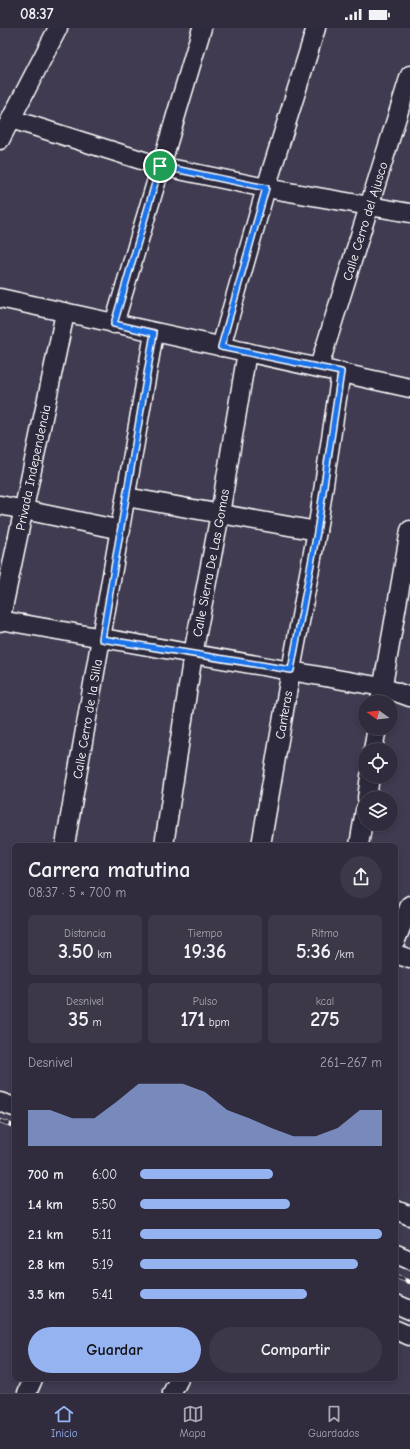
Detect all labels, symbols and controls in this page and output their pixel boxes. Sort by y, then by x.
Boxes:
text: 08:37 [20,5,54,23]
pin [143,149,177,183]
icon: arrive [149,155,171,177]
street label: Calle Cerro del Ajusco [339,160,391,282]
street label: Privada Independencia [12,403,54,532]
street label: Calle Sierra De Las Gomas [189,488,232,638]
street label: Calle Cerro de la Silla [70,658,105,780]
street label: Canteras [272,690,295,740]
north arrow [358,695,398,735]
map controls [358,695,398,831]
button: locate [358,743,398,783]
button: layers [358,791,398,831]
button: share [340,856,382,898]
text: Carrera matutina [28,857,190,883]
text: 08:37 · 5 × 700 m [28,885,126,900]
text: Distancia [64,927,106,940]
text: Tiempo [188,927,222,940]
text: Ritmo [311,927,339,940]
text: 3.50 [58,940,94,963]
text: 19:36 [184,940,226,963]
text: 5:36 [296,940,331,963]
text: km [94,948,112,961]
text: /km [331,948,354,961]
text: Desnivel [66,995,104,1008]
text: Pulso [193,995,217,1008]
text: kcal [316,995,334,1008]
text: 35 [68,1008,89,1031]
text: 171 [180,1008,205,1031]
text: 275 [310,1008,340,1031]
text: m [89,1016,102,1029]
text: bpm [205,1016,230,1029]
text: Desnivel [28,1055,73,1070]
text: 261–267 m [320,1055,382,1070]
text: 700 m [28,1167,64,1182]
text: 6:00 [92,1167,117,1182]
text: 1.4 km [28,1197,63,1212]
text: 5:50 [92,1197,116,1212]
text: 2.1 km [28,1227,63,1242]
text: 5:11 [92,1227,112,1242]
text: 2.8 km [28,1257,65,1272]
text: 5:19 [92,1257,113,1272]
text: 3.5 km [28,1287,65,1302]
text: 5:41 [92,1287,113,1302]
button: Guardar [28,1327,201,1373]
button: Compartir [209,1327,382,1373]
tab: Inicio [51,1403,78,1440]
tab: Mapa [180,1403,206,1440]
tab: Guardados [308,1403,359,1440]

